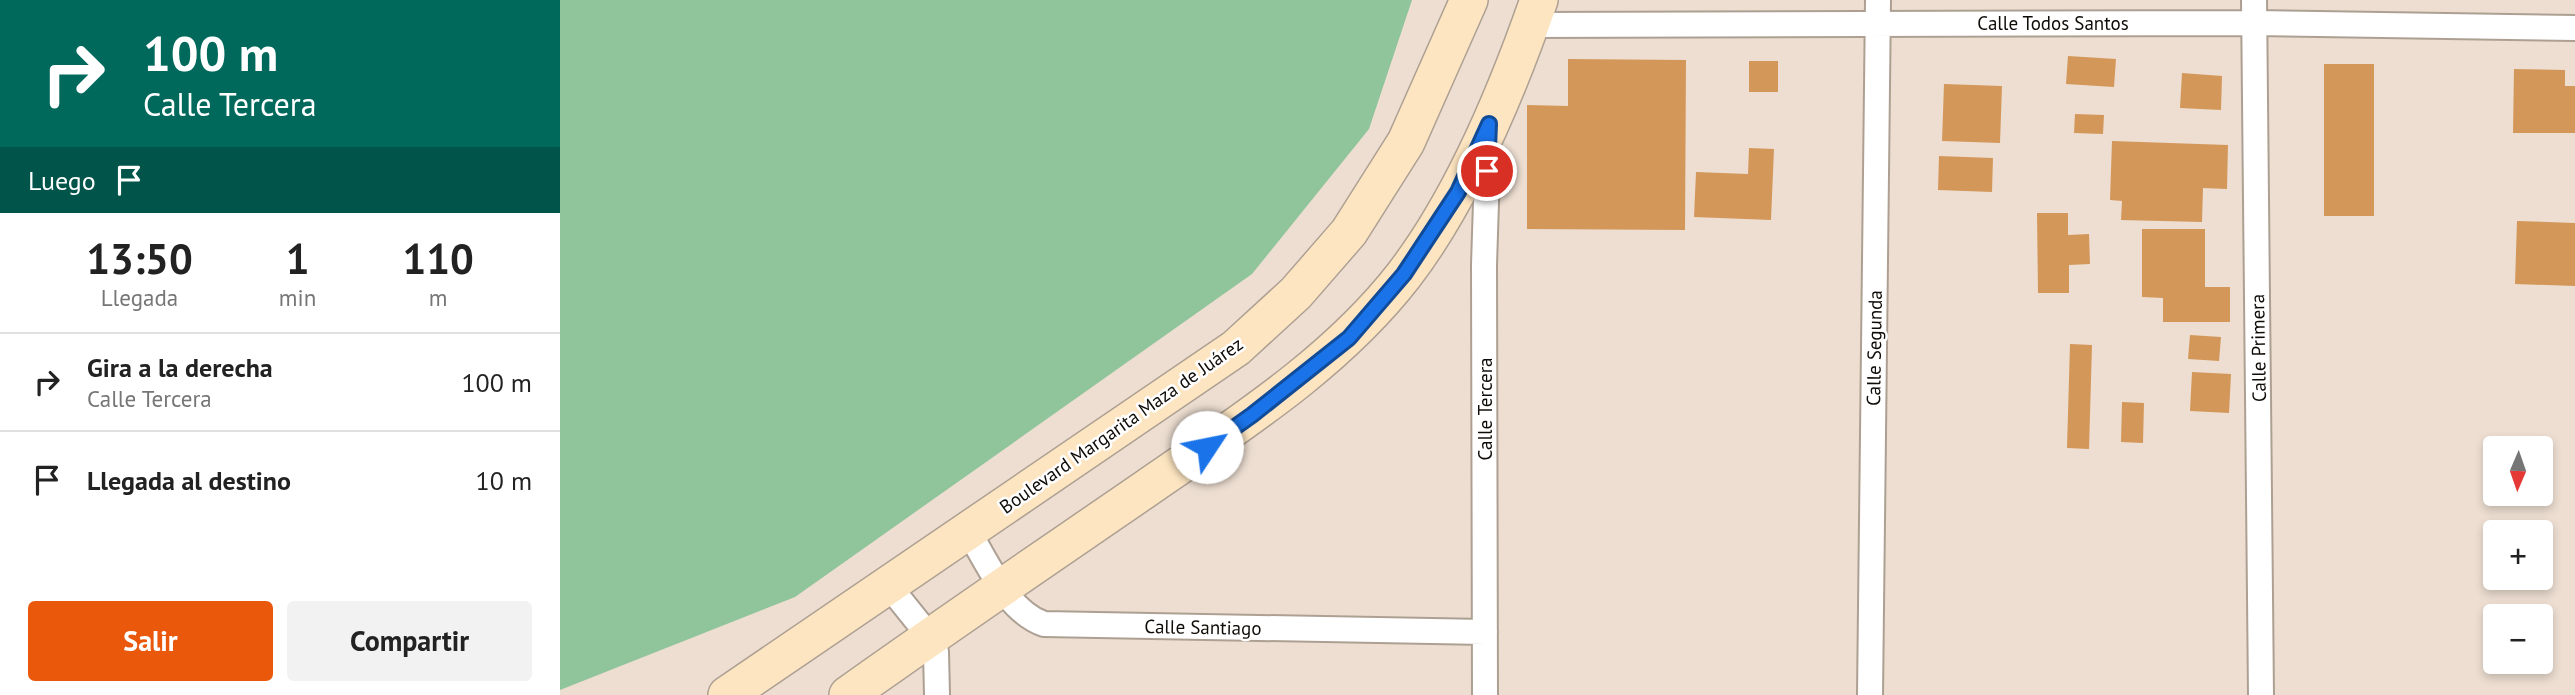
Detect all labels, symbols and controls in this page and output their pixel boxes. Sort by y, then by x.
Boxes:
street label: Calle Todos Santos [1977,11,2129,35]
text: 100 m [143,21,278,85]
icon: right [28,28,119,119]
text: Calle Tercera [143,83,317,125]
pin [1457,141,1517,201]
icon: arrive [1468,152,1506,190]
icon: arrive [110,161,148,199]
text: Luego [28,164,96,197]
text: 13:50 [86,231,193,286]
text: 1 [286,231,309,286]
text: 110 [402,231,474,286]
text: Llegada [101,283,178,312]
text: min [279,283,316,312]
text: m [429,283,447,312]
street label: Calle Segunda [1861,290,1887,406]
street label: Calle Primera [2245,294,2271,402]
street label: Boulevard Margarita Maza de Juárez [995,332,1247,518]
text: Gira a la derecha [87,351,273,384]
street label: Calle Tercera [1473,357,1497,461]
icon: right [28,363,66,401]
text: 100 m [461,366,532,399]
text: Calle Tercera [87,384,212,413]
position arrow [1170,410,1244,484]
north arrow [2483,436,2553,506]
map controls [2483,436,2553,674]
icon: arrive [28,461,66,499]
text: Llegada al destino [87,464,291,497]
text: 10 m [476,464,532,497]
button: + [2483,520,2553,590]
button: Salir [28,601,273,681]
button: Compartir [287,601,532,681]
button: − [2483,604,2553,674]
street label: Calle Santiago [1144,614,1262,640]

